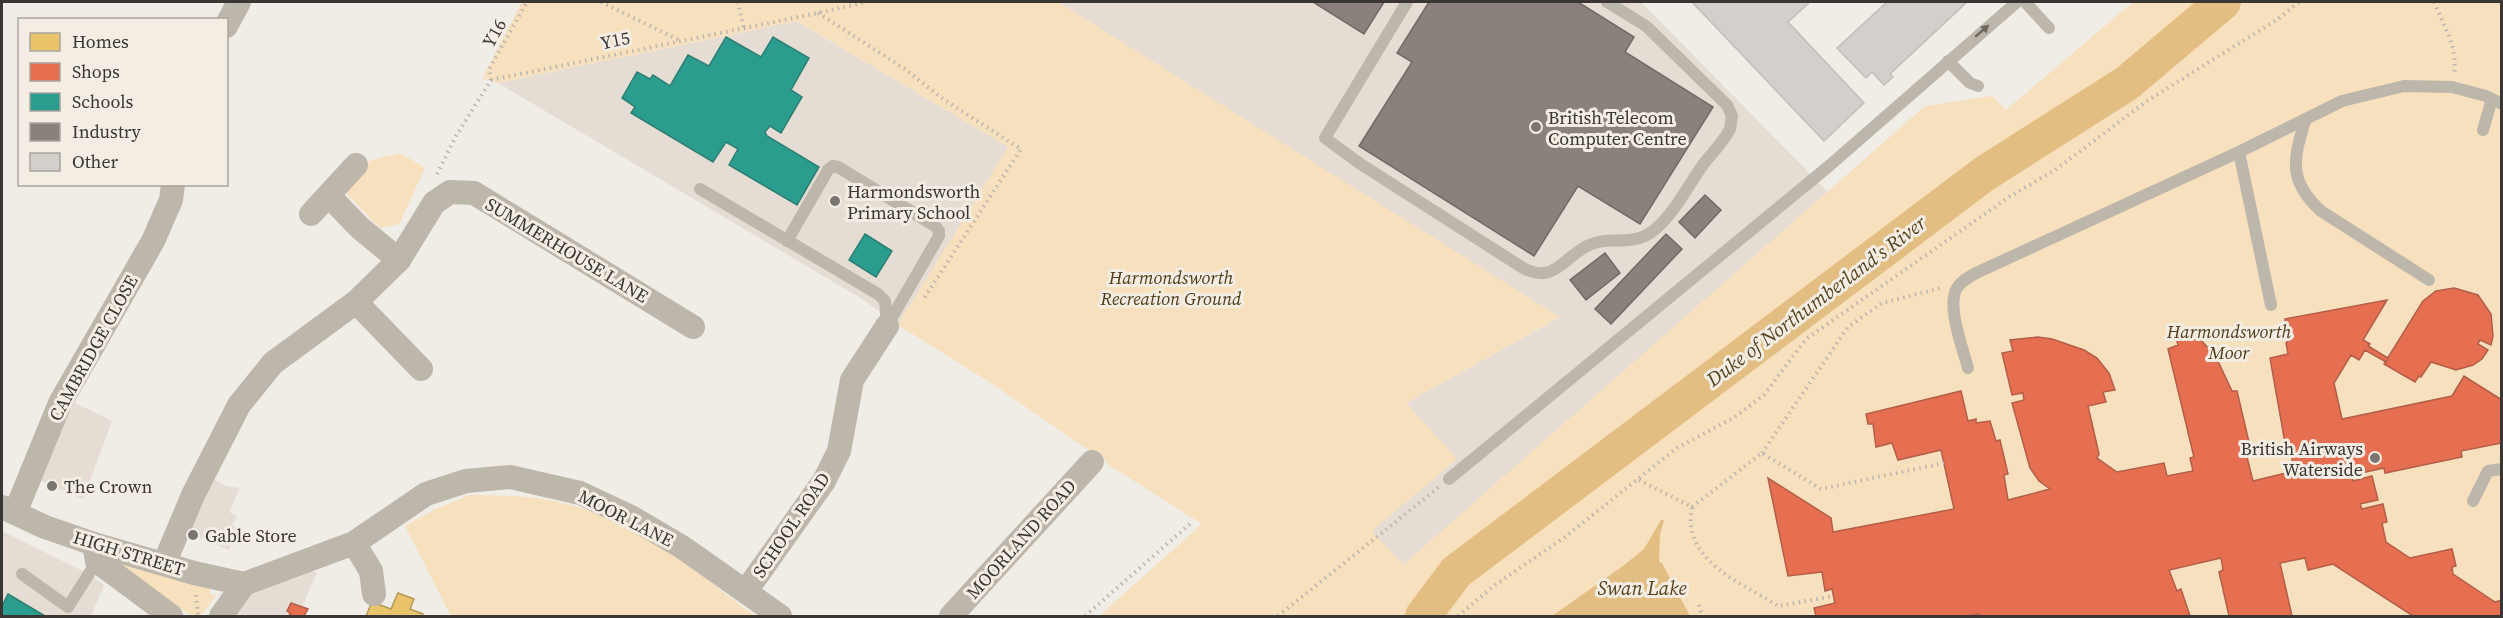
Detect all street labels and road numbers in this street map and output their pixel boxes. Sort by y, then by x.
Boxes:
street label: Y16 [476,14,512,52]
street label: Y15 [598,25,632,55]
street label: SUMMERHOUSE LANE [481,191,653,309]
street label: CAMBRIDGE CLOSE [43,270,144,425]
street label: SCHOOL ROAD [746,467,836,583]
street label: MOORLAND ROAD [960,474,1082,604]
street label: MOOR LANE [574,483,678,553]
street label: HIGH STREET [70,524,188,582]

